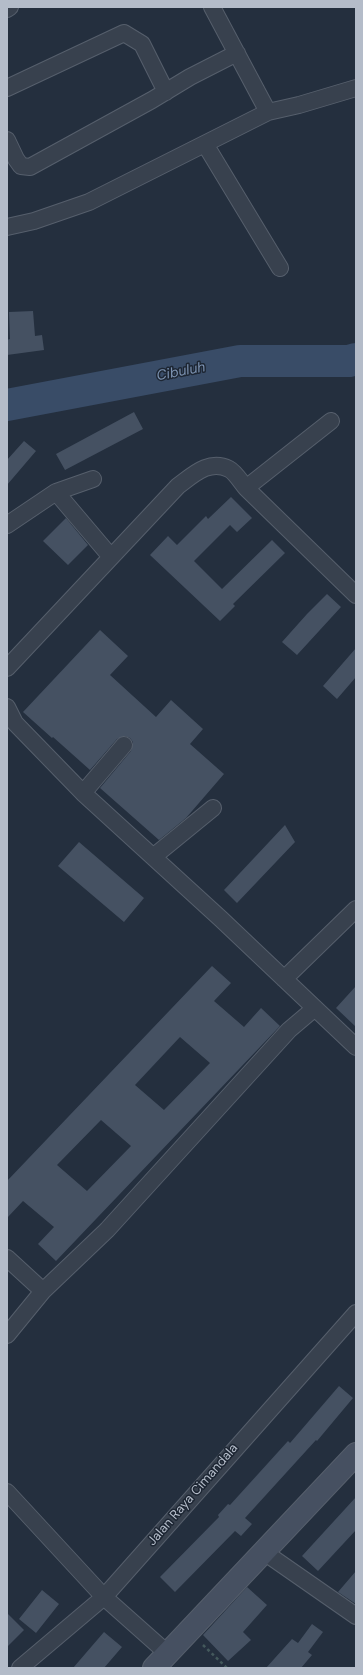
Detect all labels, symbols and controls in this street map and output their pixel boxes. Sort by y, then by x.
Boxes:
water label: Cibuluh [155,359,207,385]
street label: Jalan Raya Cimandala [144,1441,242,1549]

